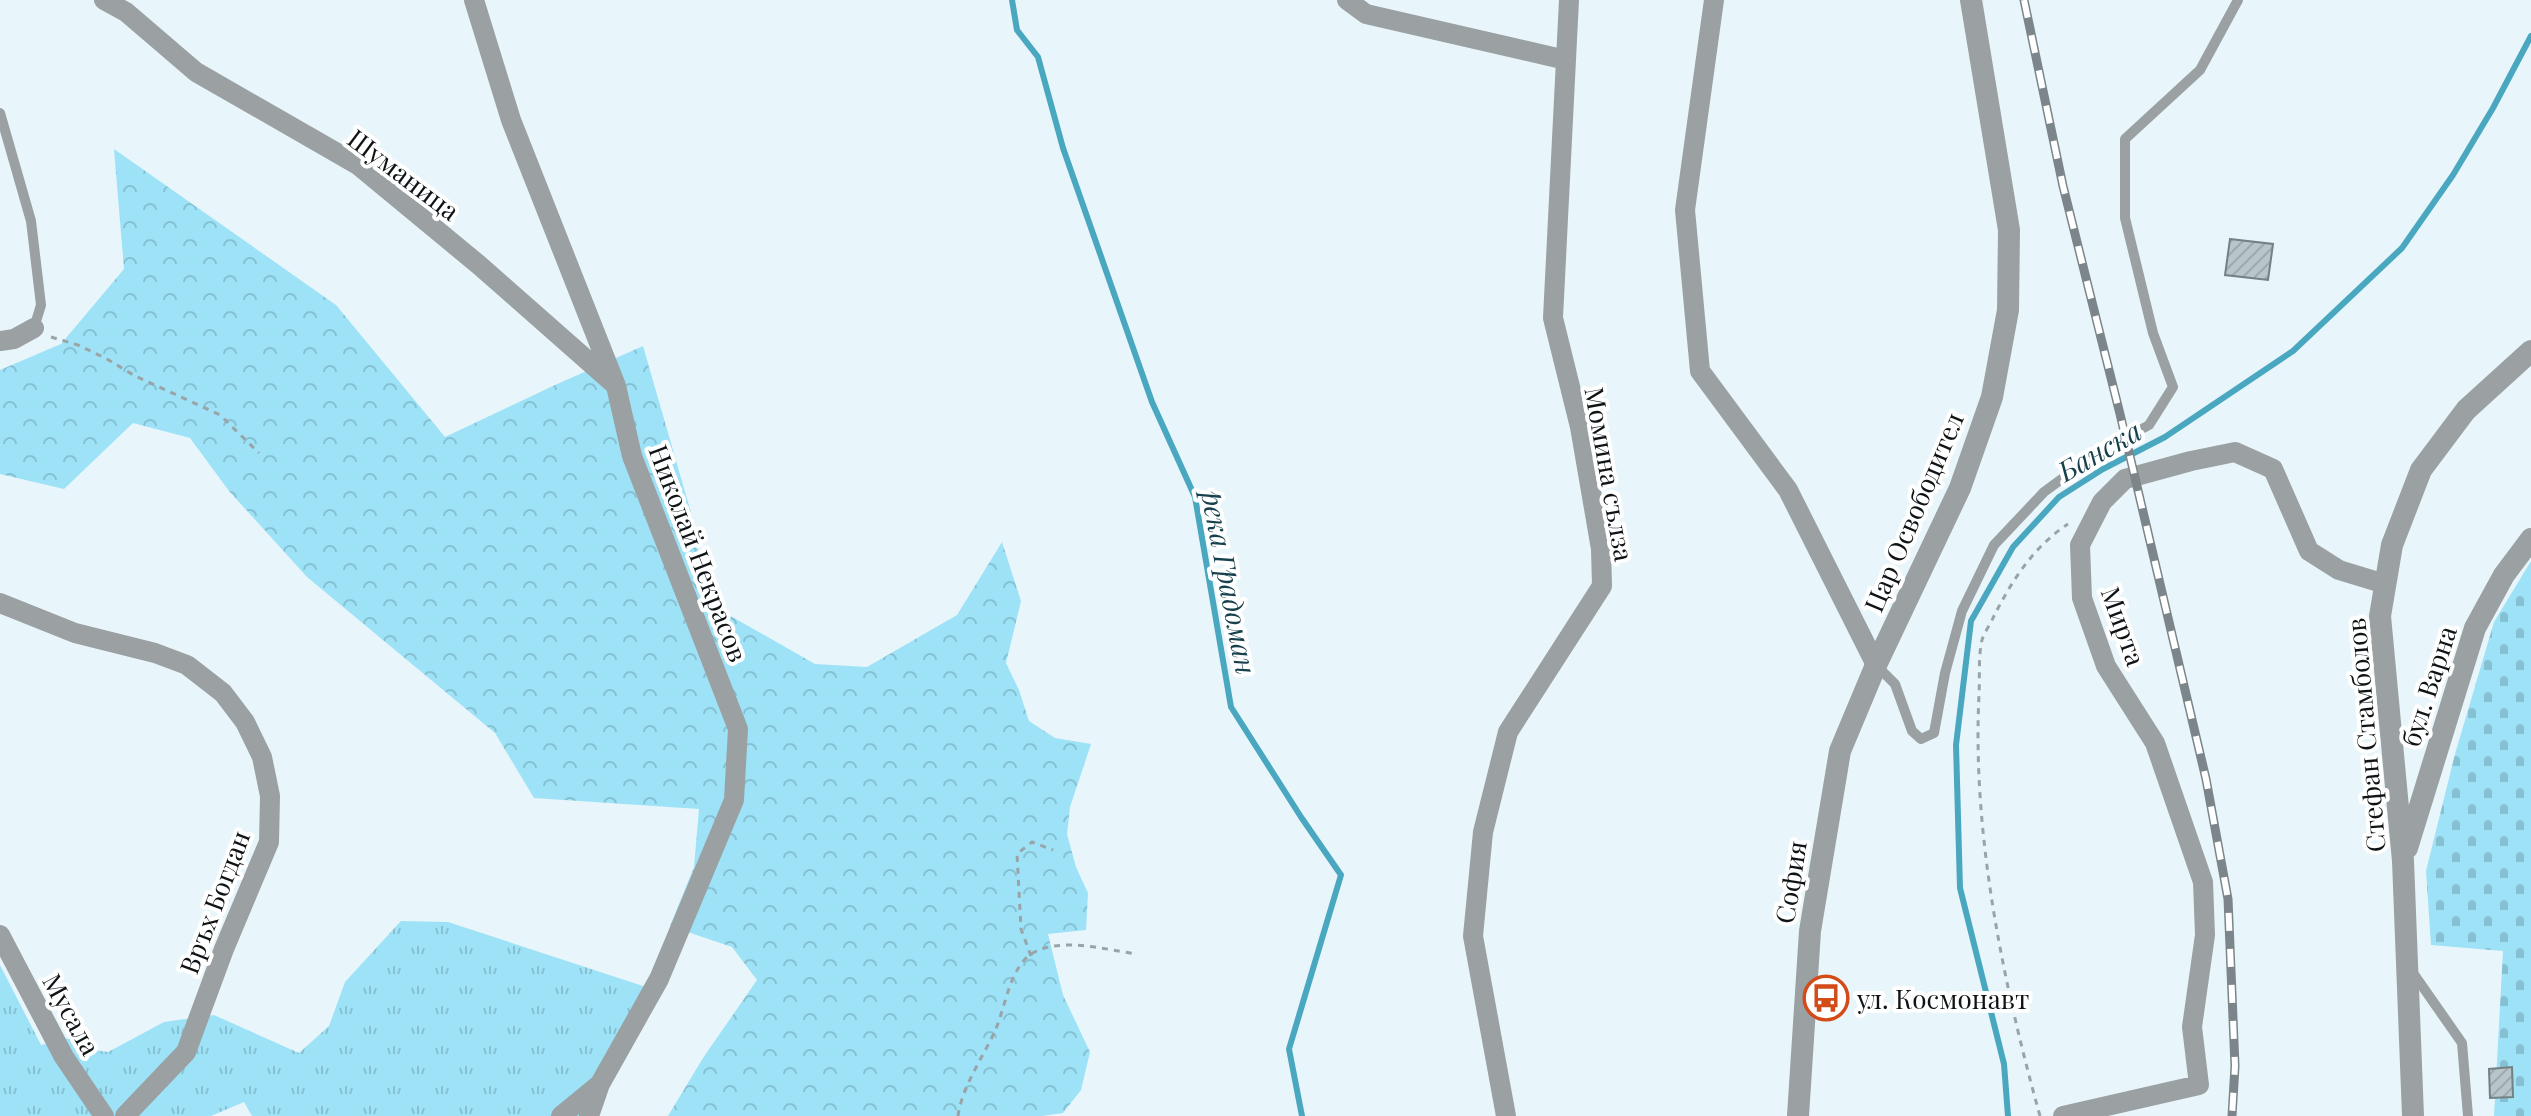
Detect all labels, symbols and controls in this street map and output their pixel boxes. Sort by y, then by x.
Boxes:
street label: Шуманица [341,120,467,228]
street label: Момина сълза [1577,384,1643,564]
street label: Цар Освободител [1855,407,1971,617]
water label: Банска [2049,411,2148,489]
street label: Николай Некрасов [642,440,756,666]
water label: река Градоман [1194,485,1266,677]
street label: Мирта [2094,582,2154,670]
street label: Стефан Стамболов [2337,616,2393,854]
street label: бул. Варна [2392,621,2464,751]
street label: Връх Богдан [171,825,257,979]
street label: София [1766,838,1814,926]
street label: Мусала [35,967,109,1061]
bus stop icon: ул. Космонавт [1802,974,1850,1022]
place label: ул. Космонавт [1856,981,2029,1016]

